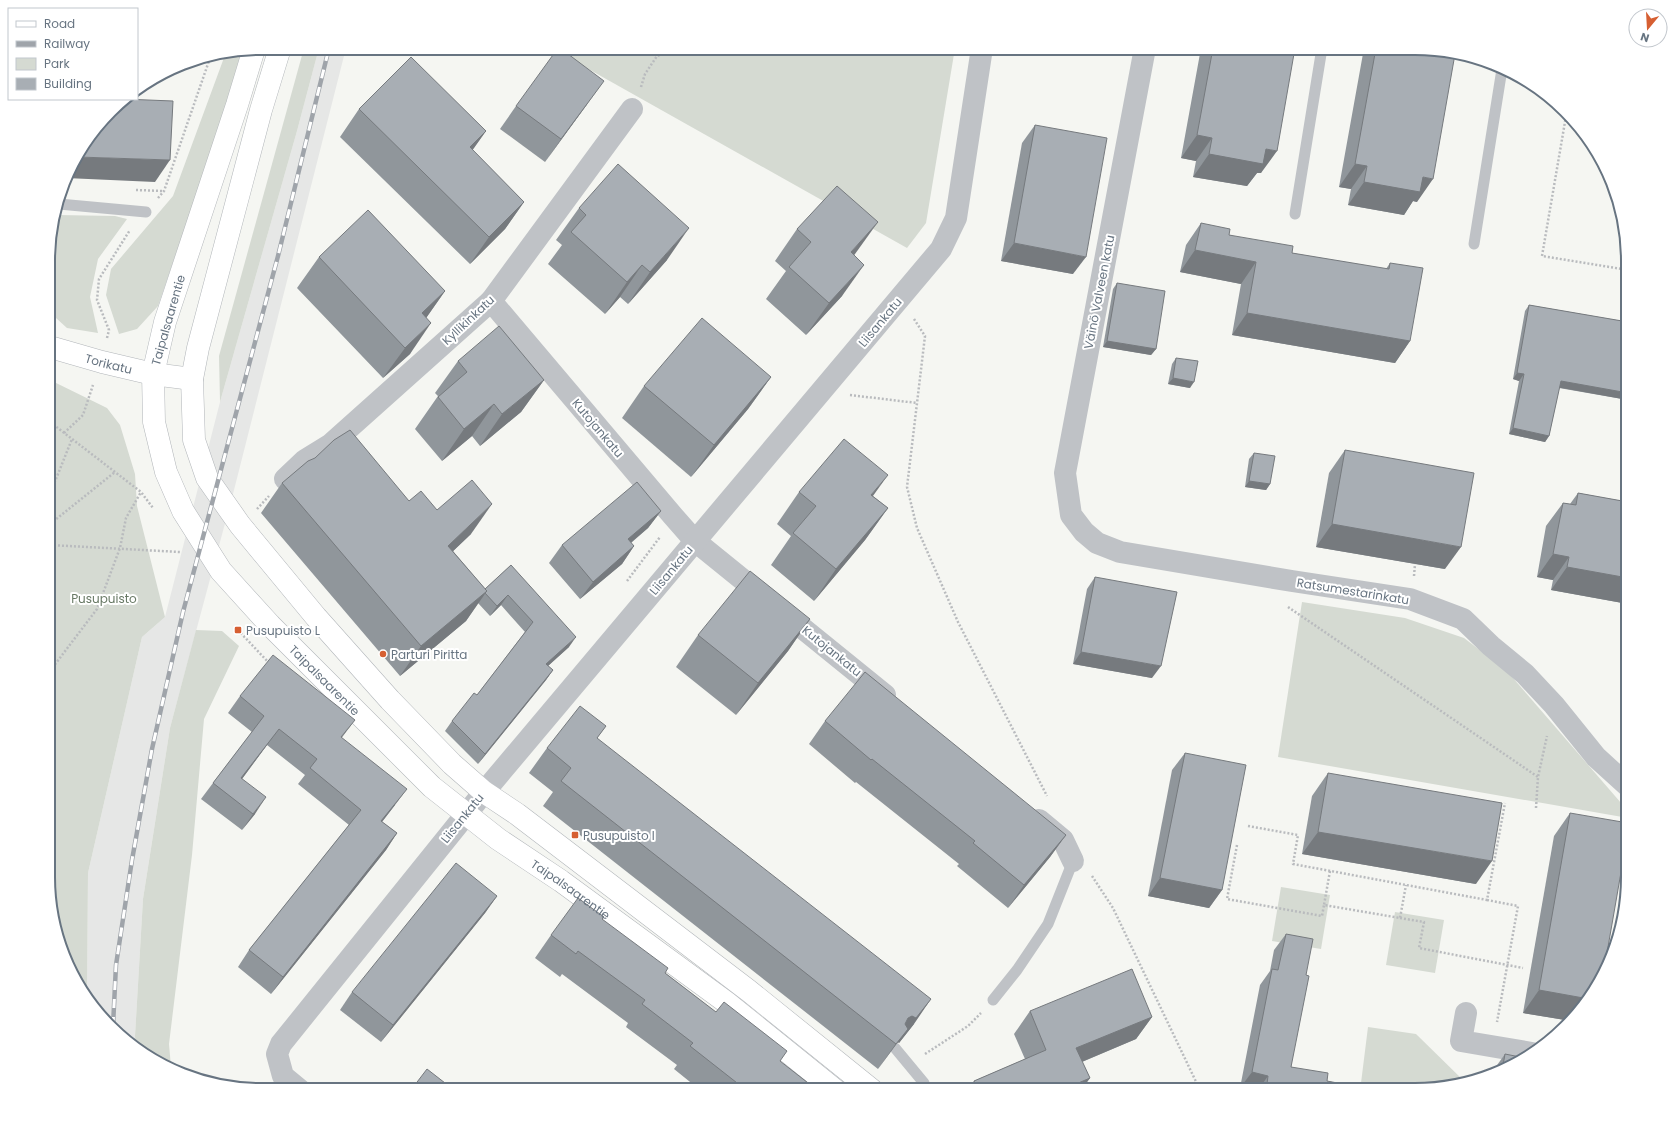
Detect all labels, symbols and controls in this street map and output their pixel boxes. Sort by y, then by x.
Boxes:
legend [8,8,138,100]
north arrow [1628,8,1668,48]
text: Road [44,15,75,32]
text: N [1638,29,1651,46]
text: Railway [44,35,90,52]
text: Park [44,55,71,72]
text: Building [44,75,92,92]
street label: Väinö Valveen katu [1080,234,1118,350]
street label: Taipalsaarentie [147,273,189,367]
street label: Kyllikinkatu [438,291,498,349]
street label: Liisankatu [854,294,906,350]
street label: Torikatu [83,349,134,377]
street label: Kutojankatu [568,395,628,461]
street label: Liisankatu [645,542,697,598]
street label: Ratsumestarinkatu [1296,574,1410,608]
park label: Pusupuisto [71,590,137,607]
place label: Pusupuisto L [246,622,320,639]
street label: Kutojankatu [799,622,865,680]
marker: Pusupuisto L [233,625,243,635]
street label: Taipalsaarentie [286,641,364,719]
place label: Parturi Piritta [391,646,467,663]
marker: Parturi Piritta [378,649,388,659]
street label: Liisankatu [437,790,487,846]
place label: Pusupuisto I [583,827,655,844]
marker: Pusupuisto I [570,830,580,840]
street label: Taipalsaarentie [528,855,614,923]

